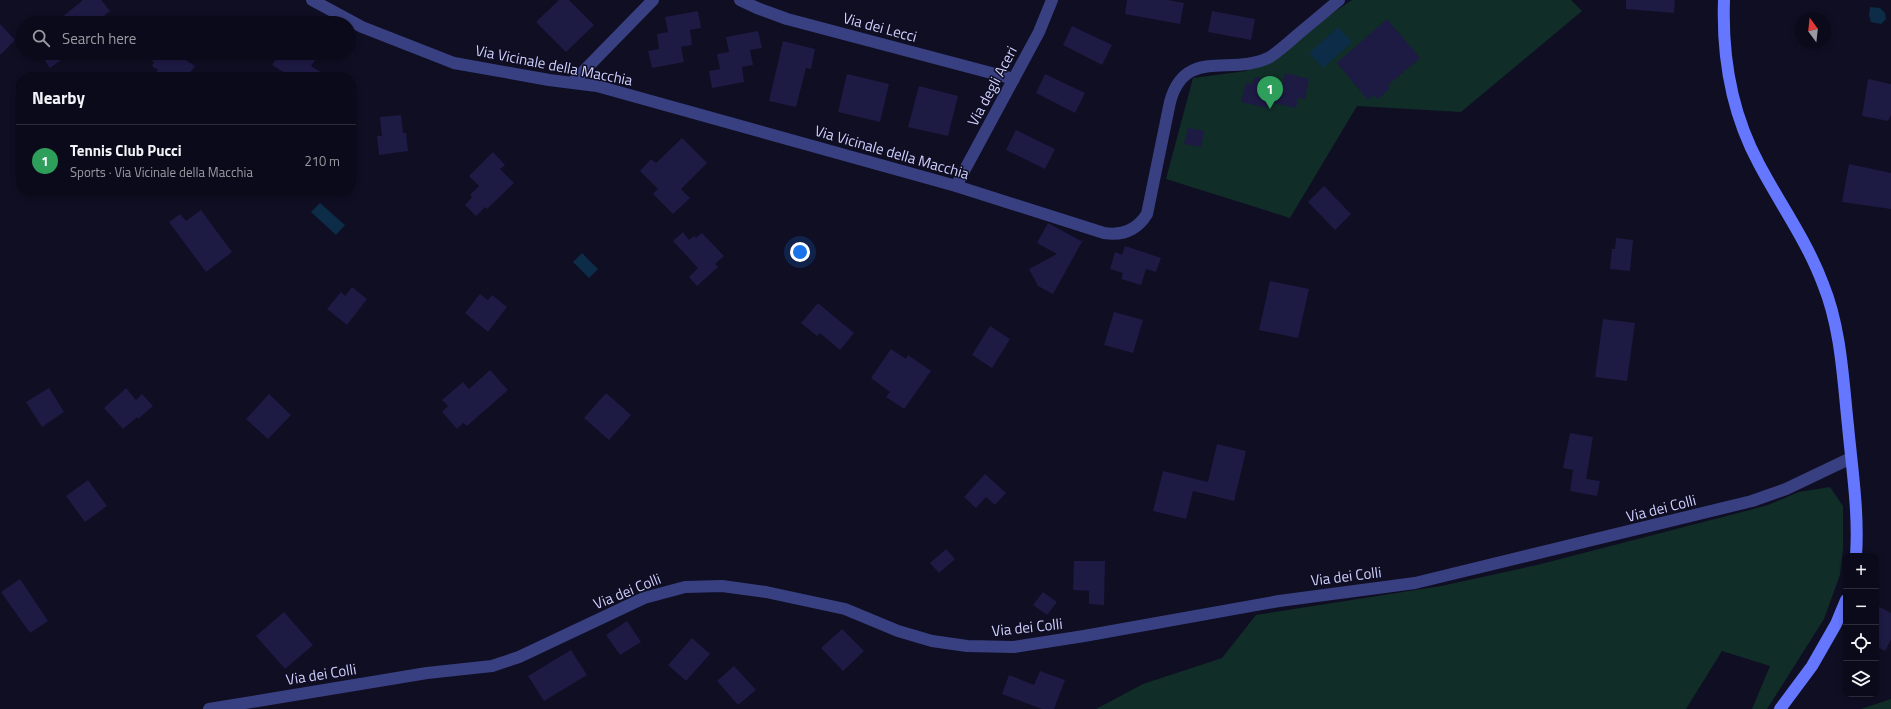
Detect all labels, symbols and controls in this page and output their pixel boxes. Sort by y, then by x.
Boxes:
street label: Via dei Lecci [840,6,920,48]
north arrow [1795,12,1831,48]
search box [16,16,356,60]
icon: search [30,27,52,49]
text: Search here [62,27,136,50]
street label: Via Vicinale della Macchia [473,38,635,92]
street label: Via degli Aceri [961,42,1023,130]
pin: 1 [1257,76,1283,109]
text: Nearby [32,85,85,111]
street label: Via Vicinale della Macchia [812,119,972,185]
text: Tennis Club Pucci [70,139,182,162]
text: 1 [41,151,49,171]
text: 210 m [304,151,340,171]
text: Sports · Via Vicinale della Macchia [70,162,253,182]
your location [790,242,810,262]
street label: Via dei Colli [1624,488,1698,528]
map controls [1843,553,1879,697]
button: + [1843,553,1879,589]
street label: Via dei Colli [1309,560,1383,592]
street label: Via dei Colli [590,567,664,615]
button: − [1843,589,1879,625]
street label: Via dei Colli [990,612,1064,642]
button: locate [1843,625,1879,661]
street label: Via dei Colli [284,657,358,691]
button: layers [1843,661,1879,697]

